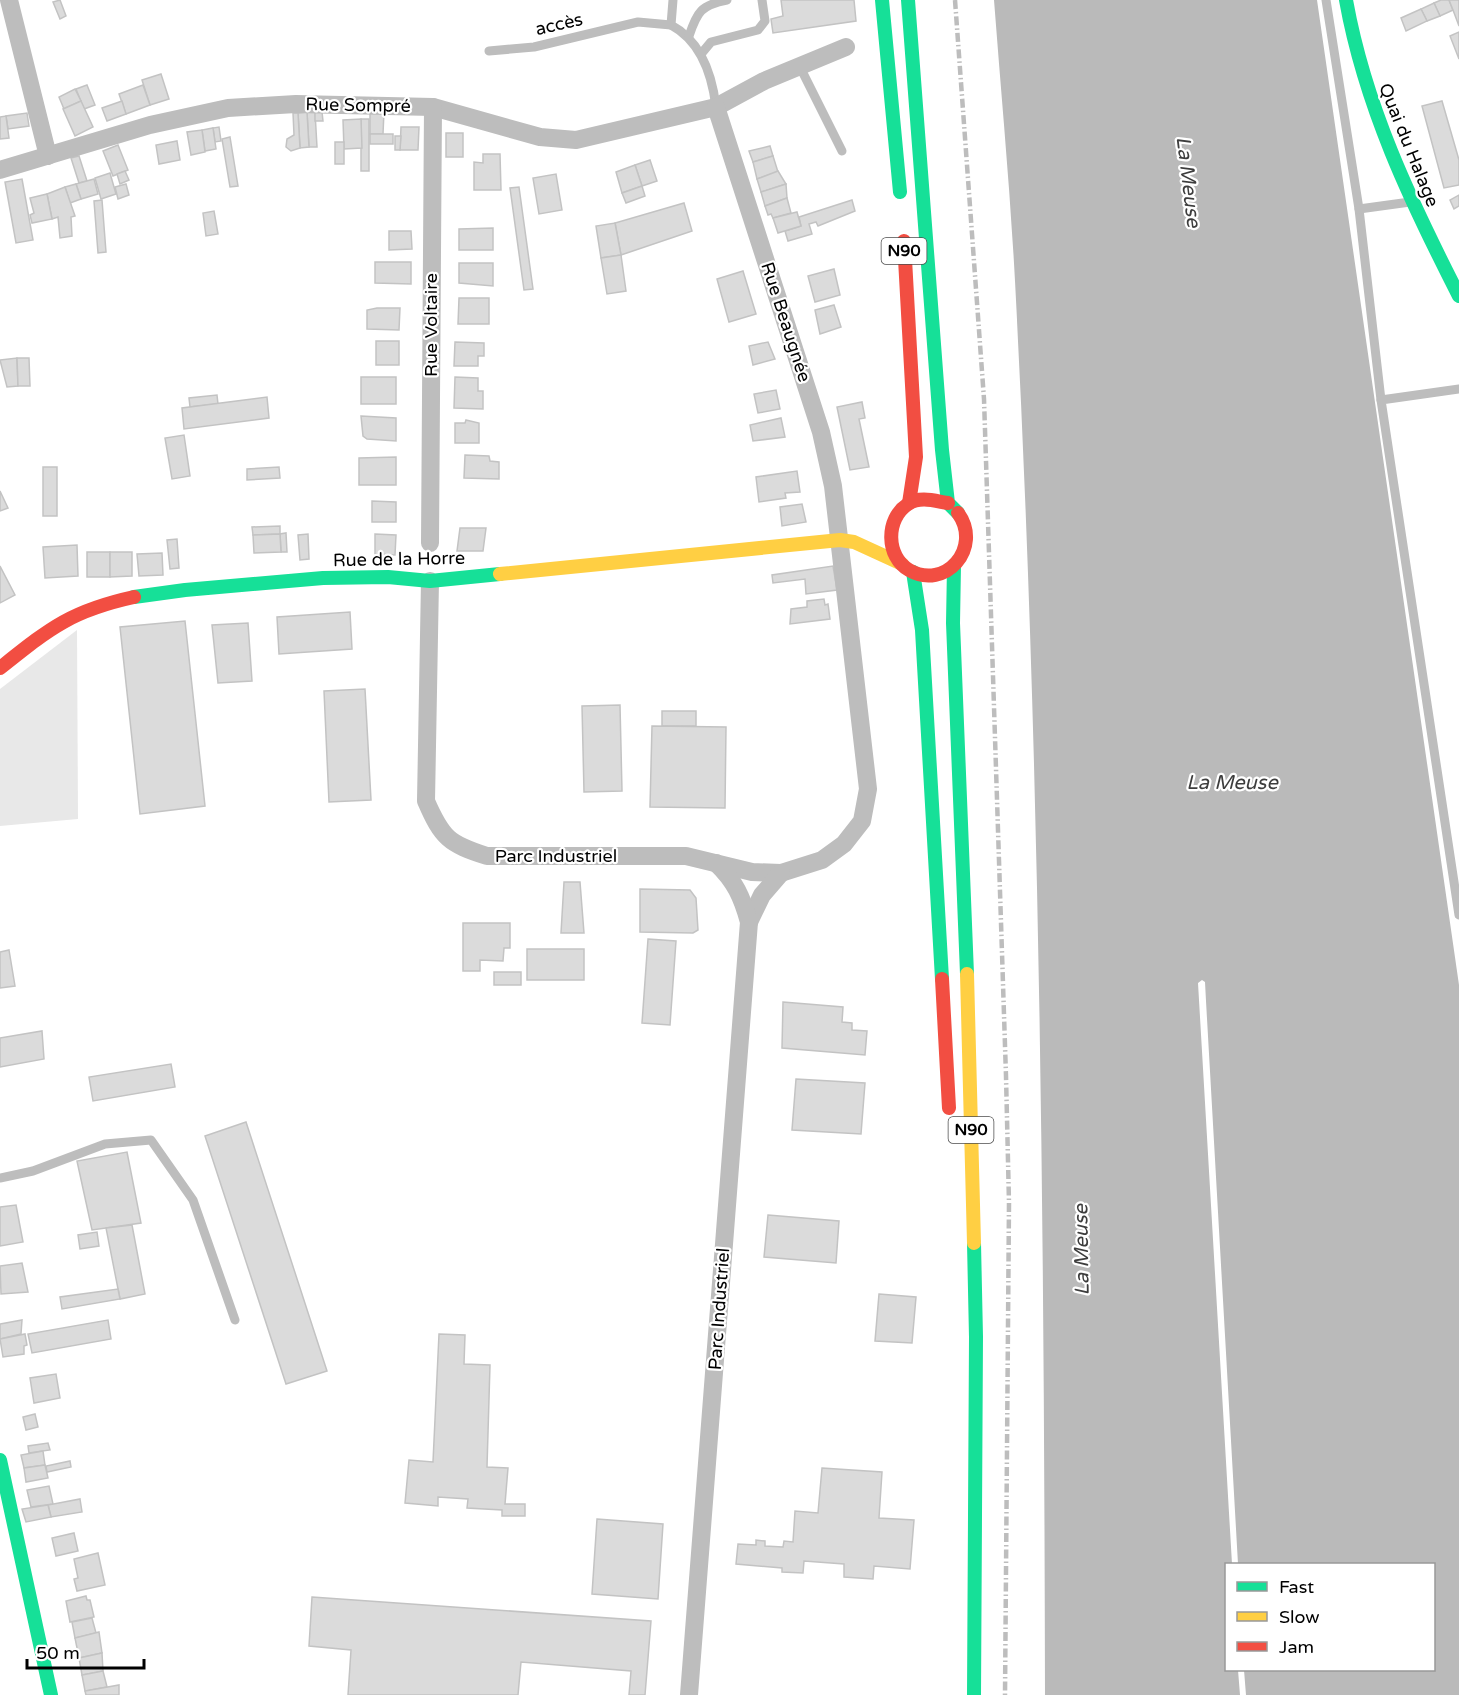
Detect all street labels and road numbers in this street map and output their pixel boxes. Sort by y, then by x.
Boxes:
street label: accès [533,8,585,40]
street label: Quai du Halage [1374,80,1444,210]
street label: Rue Sompré [305,93,411,117]
road number: N90 [882,238,926,264]
street label: Rue Beaugnée [756,259,816,385]
street label: Rue Voltaire [420,273,442,377]
street label: Rue de la Horre [333,547,465,571]
street label: Parc Industriel [495,845,617,867]
road number: N90 [948,1117,994,1143]
street label: Parc Industriel [704,1247,734,1371]

